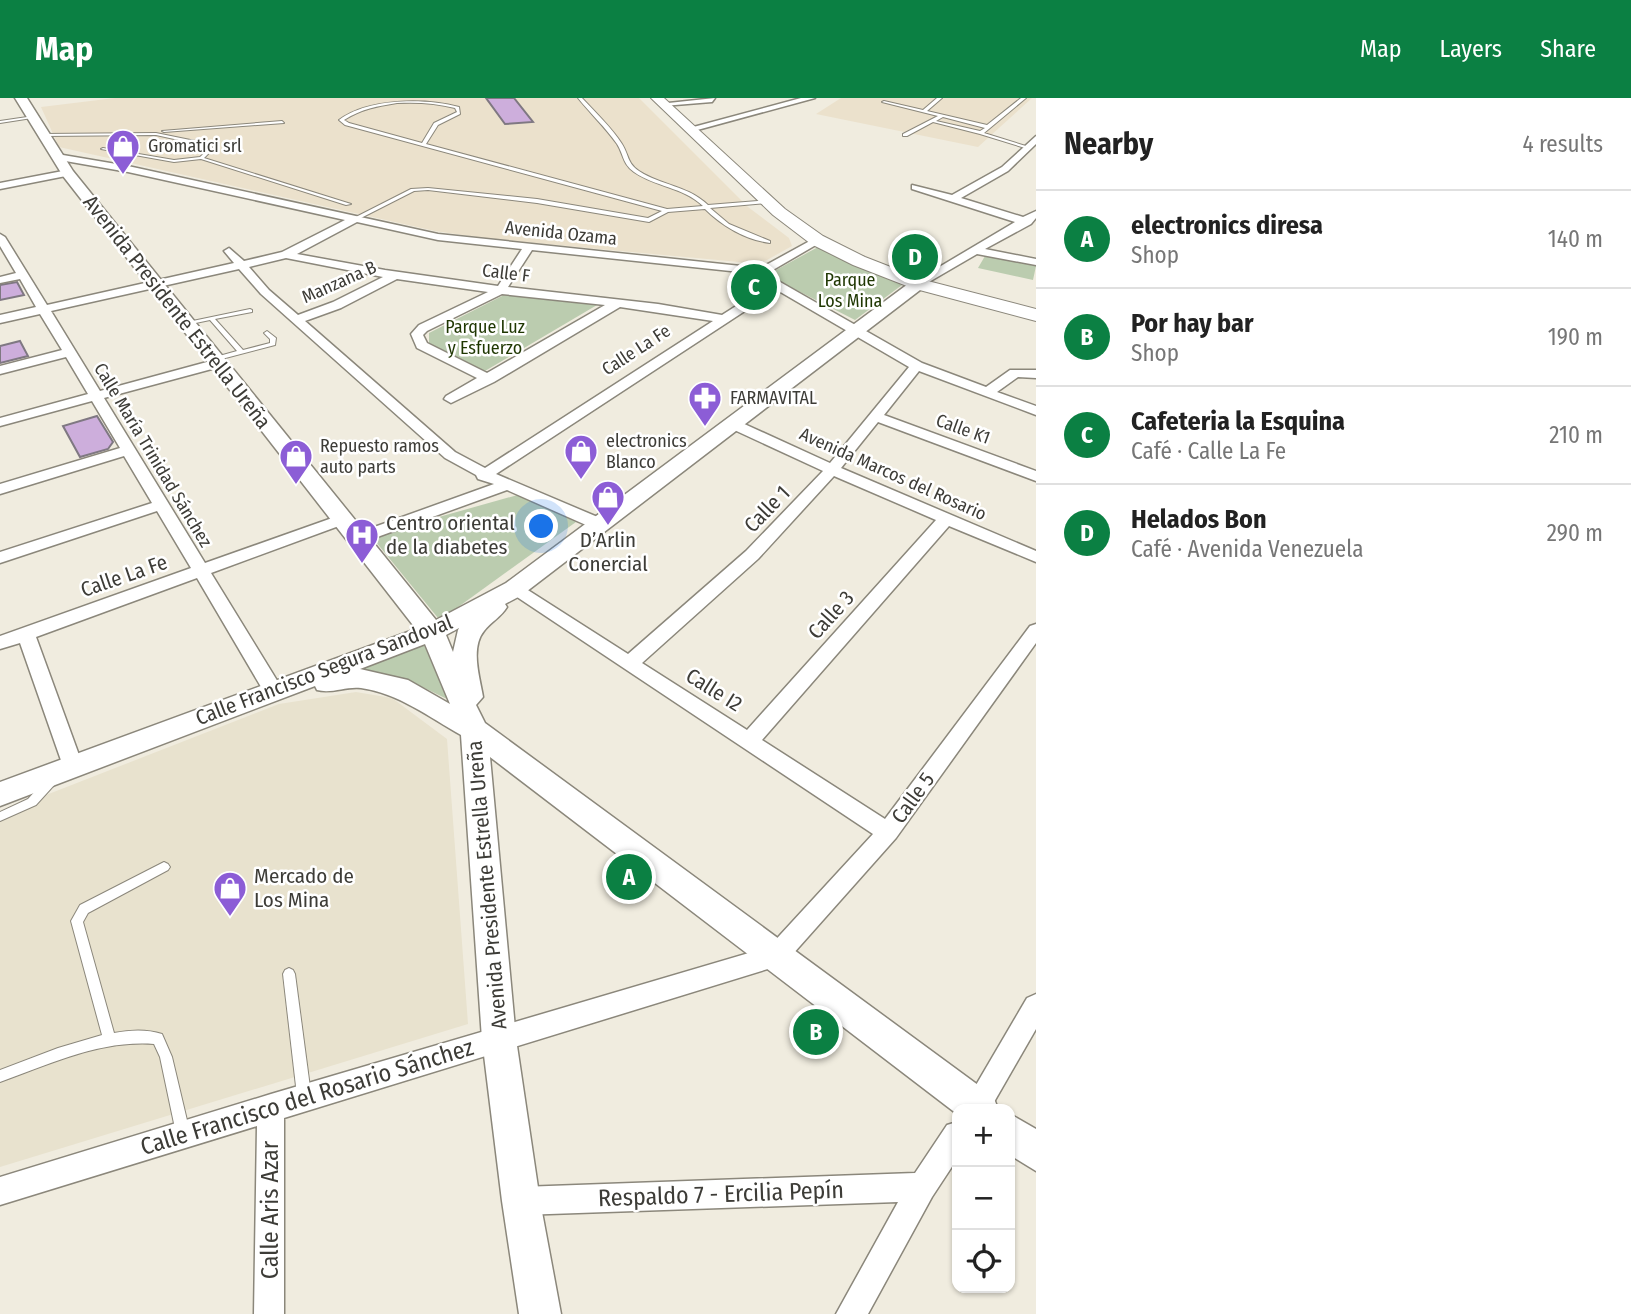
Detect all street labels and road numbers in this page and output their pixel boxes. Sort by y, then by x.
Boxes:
street label: Avenida Presidente Estrella Ureña [78,190,276,434]
street label: Avenida Ozama [504,216,618,250]
street label: Manzana B [298,256,380,308]
street label: Calle F [481,259,531,287]
street label: Calle La Fe [598,320,674,380]
street label: Calle María Trinidad Sánchez [89,359,217,551]
street label: Calle K1 [933,409,993,449]
street label: Avenida Marcos del Rosario [796,423,990,525]
street label: Calle 1 [739,480,795,538]
street label: Calle La Fe [77,549,171,603]
street label: Calle 3 [802,585,860,645]
street label: Calle Francisco Segura Sandoval [192,609,457,731]
street label: Calle I2 [681,663,747,717]
street label: Avenida Presidente Estrella Ureña [461,740,513,1030]
street label: Calle 5 [886,768,940,828]
street label: Calle Francisco del Rosario Sánchez [137,1033,477,1161]
street label: Calle Aris Azar [256,1140,284,1279]
street label: Respaldo 7 - Ercilia Pepín [598,1176,844,1212]

